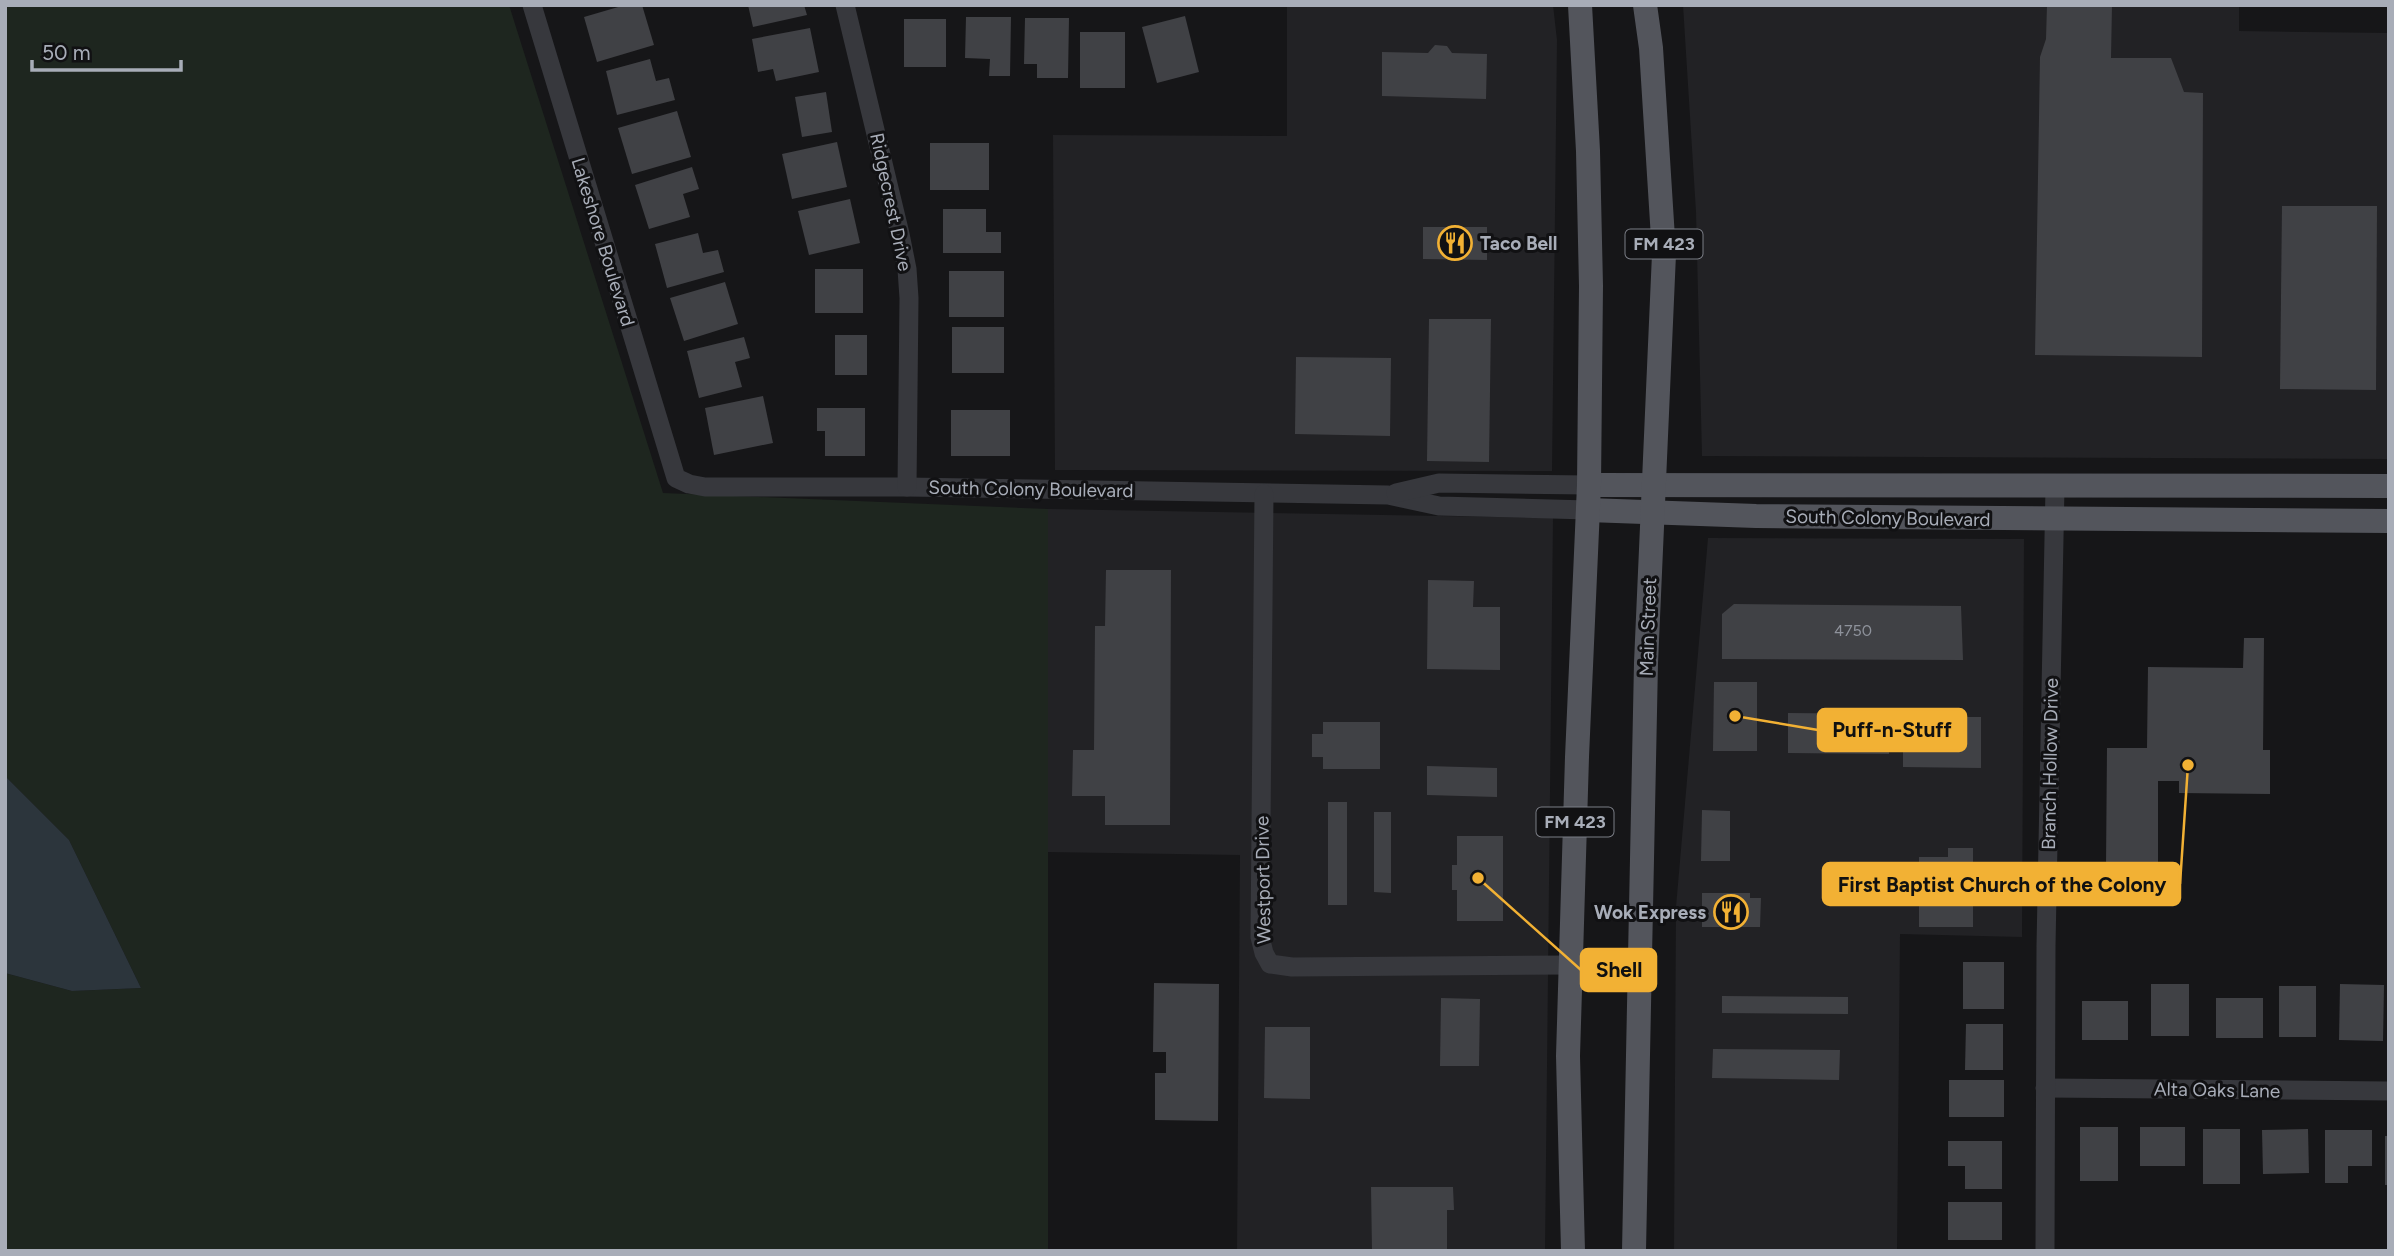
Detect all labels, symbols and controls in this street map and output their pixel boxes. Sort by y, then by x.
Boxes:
scale bar [32,28,180,72]
text: 50 m [42,40,91,65]
street label: Ridgecrest Drive [865,131,917,273]
street label: Lakeshore Boulevard [566,155,640,329]
restaurant icon: Taco Bell [1436,224,1474,262]
road number: FM 423 [1626,230,1702,258]
place label: Taco Bell [1480,232,1557,255]
street label: South Colony Boulevard [928,476,1134,502]
street label: South Colony Boulevard [1785,505,1991,531]
street label: Main Street [1635,577,1661,677]
house number: 4750 [1834,621,1872,640]
street label: Branch Hollow Drive [2037,678,2063,850]
callout: Puff-n-Stuff [1818,709,1966,751]
text: Puff-n-Stuff [1832,717,1953,742]
road number: FM 423 [1536,808,1614,836]
street label: Westport Drive [1250,816,1276,944]
callout: First Baptist Church of the Colony [1823,863,2180,905]
text: First Baptist Church of the Colony [1838,872,2167,897]
restaurant icon: Wok Express [1712,893,1750,931]
place label: Wok Express [1594,901,1706,924]
callout: Shell [1581,949,1656,991]
text: Shell [1596,957,1642,982]
street label: Alta Oaks Lane [2154,1077,2280,1103]

